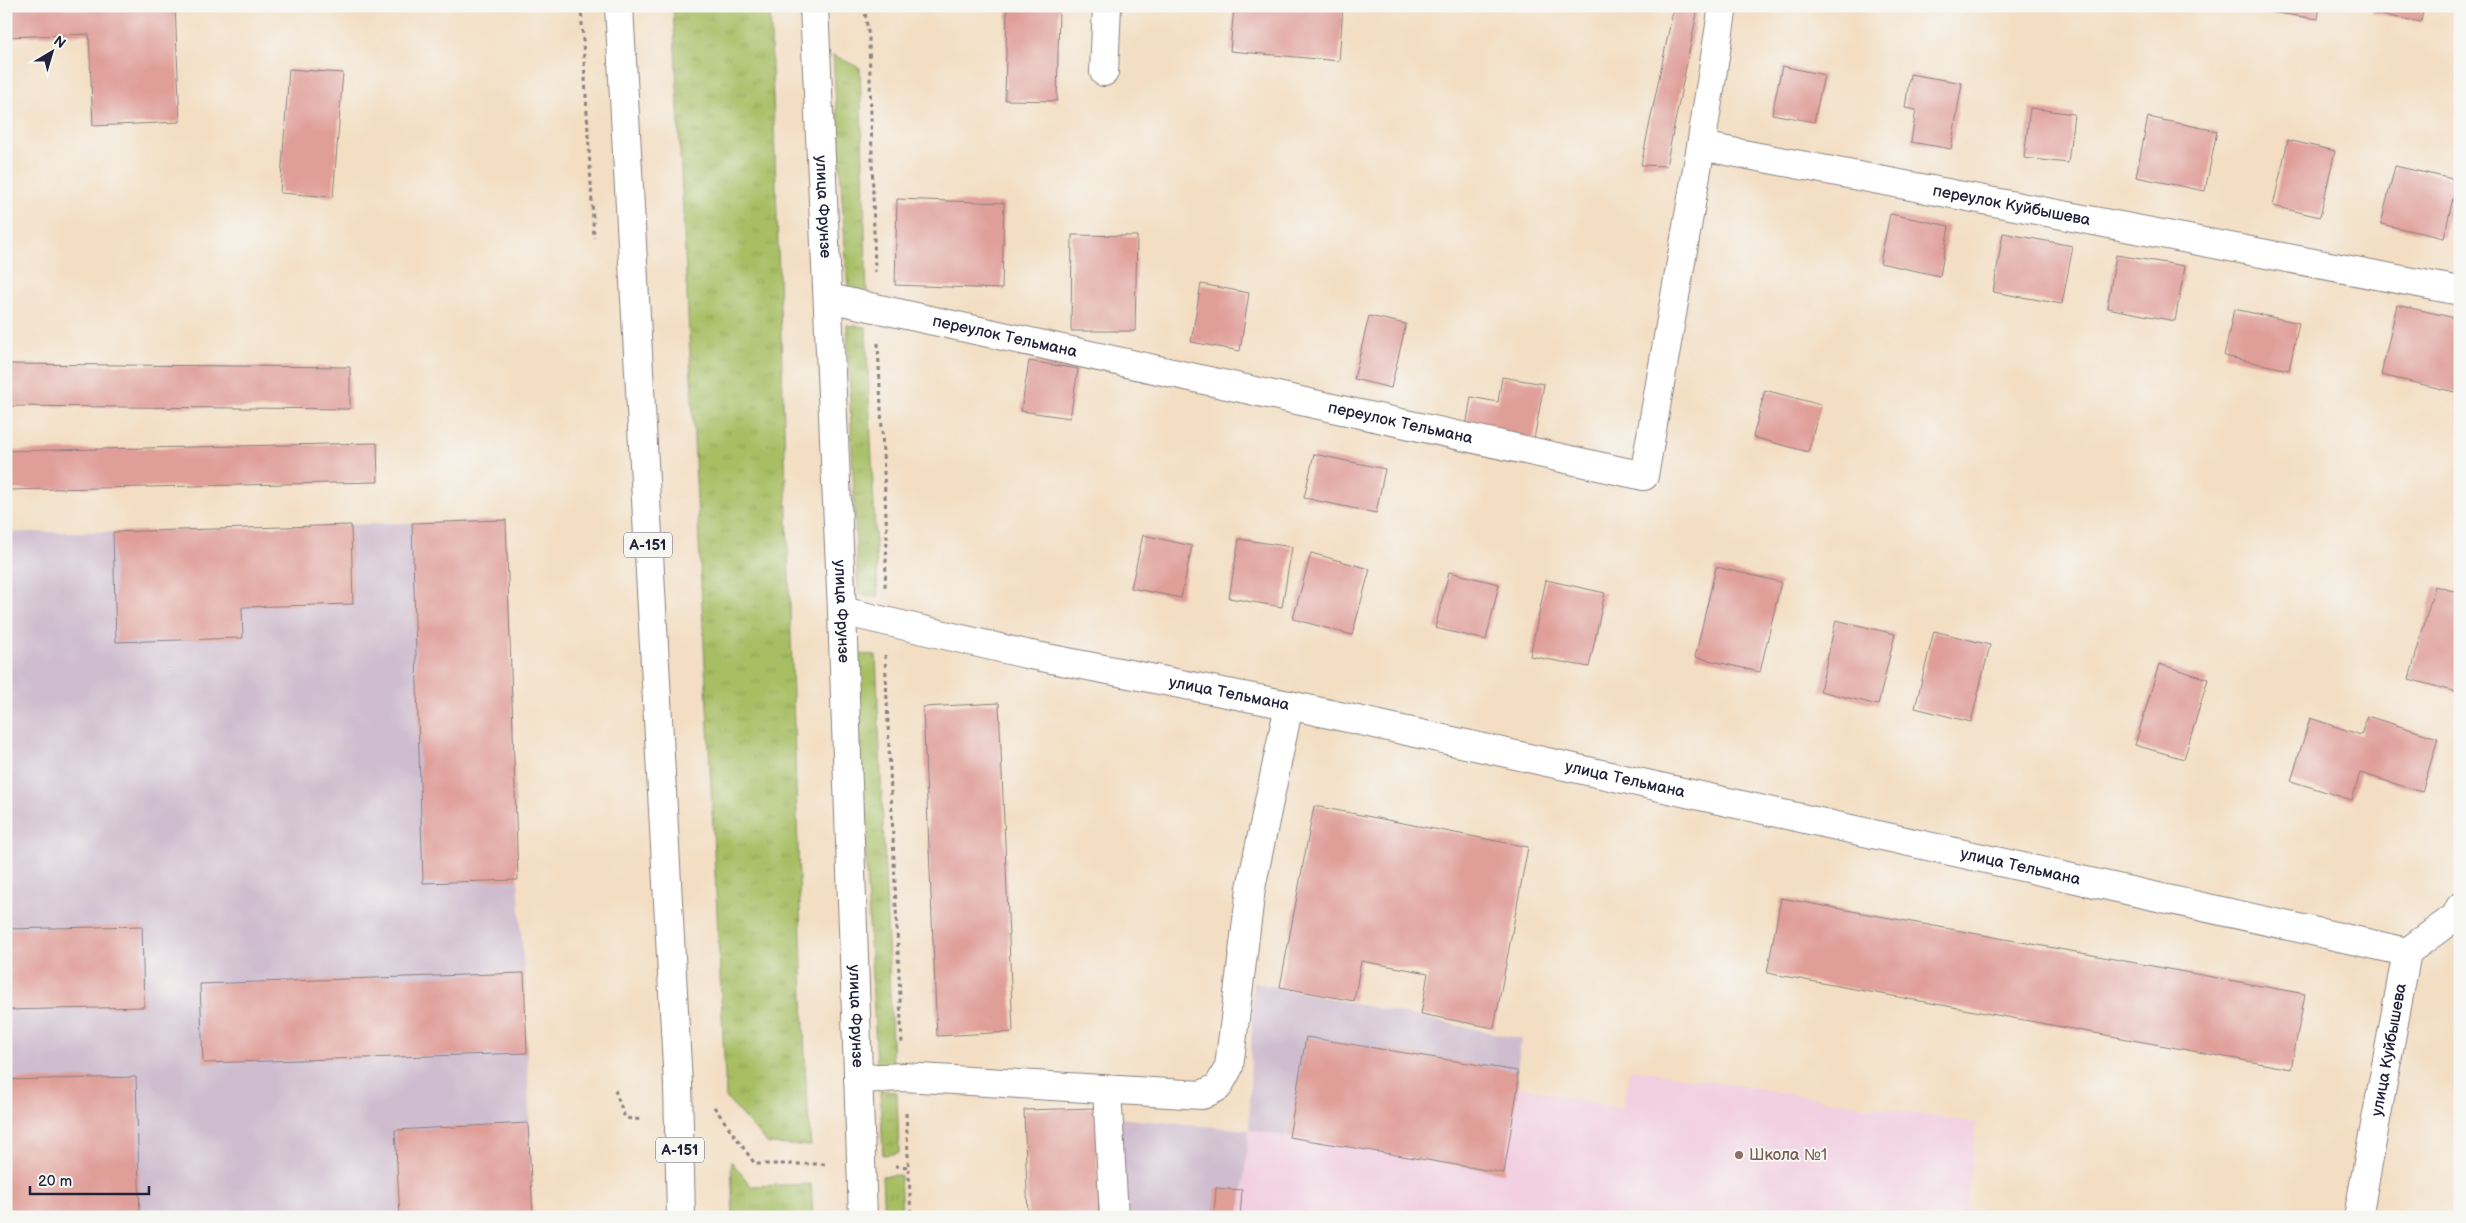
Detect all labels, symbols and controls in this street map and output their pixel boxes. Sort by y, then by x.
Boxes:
north arrow [28,28,78,78]
text: N [50,32,69,52]
street label: улица Фрунзе [811,155,835,259]
street label: переулок Куйбышева [1931,181,2093,230]
street label: переулок Тельмана [931,311,1080,362]
street label: переулок Тельмана [1326,398,1475,448]
road number: А-151 [624,532,672,558]
street label: улица Фрунзе [830,559,853,663]
street label: улица Тельмана [1167,672,1292,714]
street label: улица Тельмана [1563,757,1687,802]
street label: улица Тельмана [1959,844,2083,889]
street label: улица Фрунзе [845,964,867,1068]
street label: улица Куйбышева [2367,981,2411,1118]
road number: А-151 [656,1138,704,1162]
place label: Школа №1 [1749,1146,1827,1165]
marker: Школа №1 [1733,1149,1745,1161]
scale bar [30,1163,149,1195]
text: 20 m [38,1172,72,1191]

